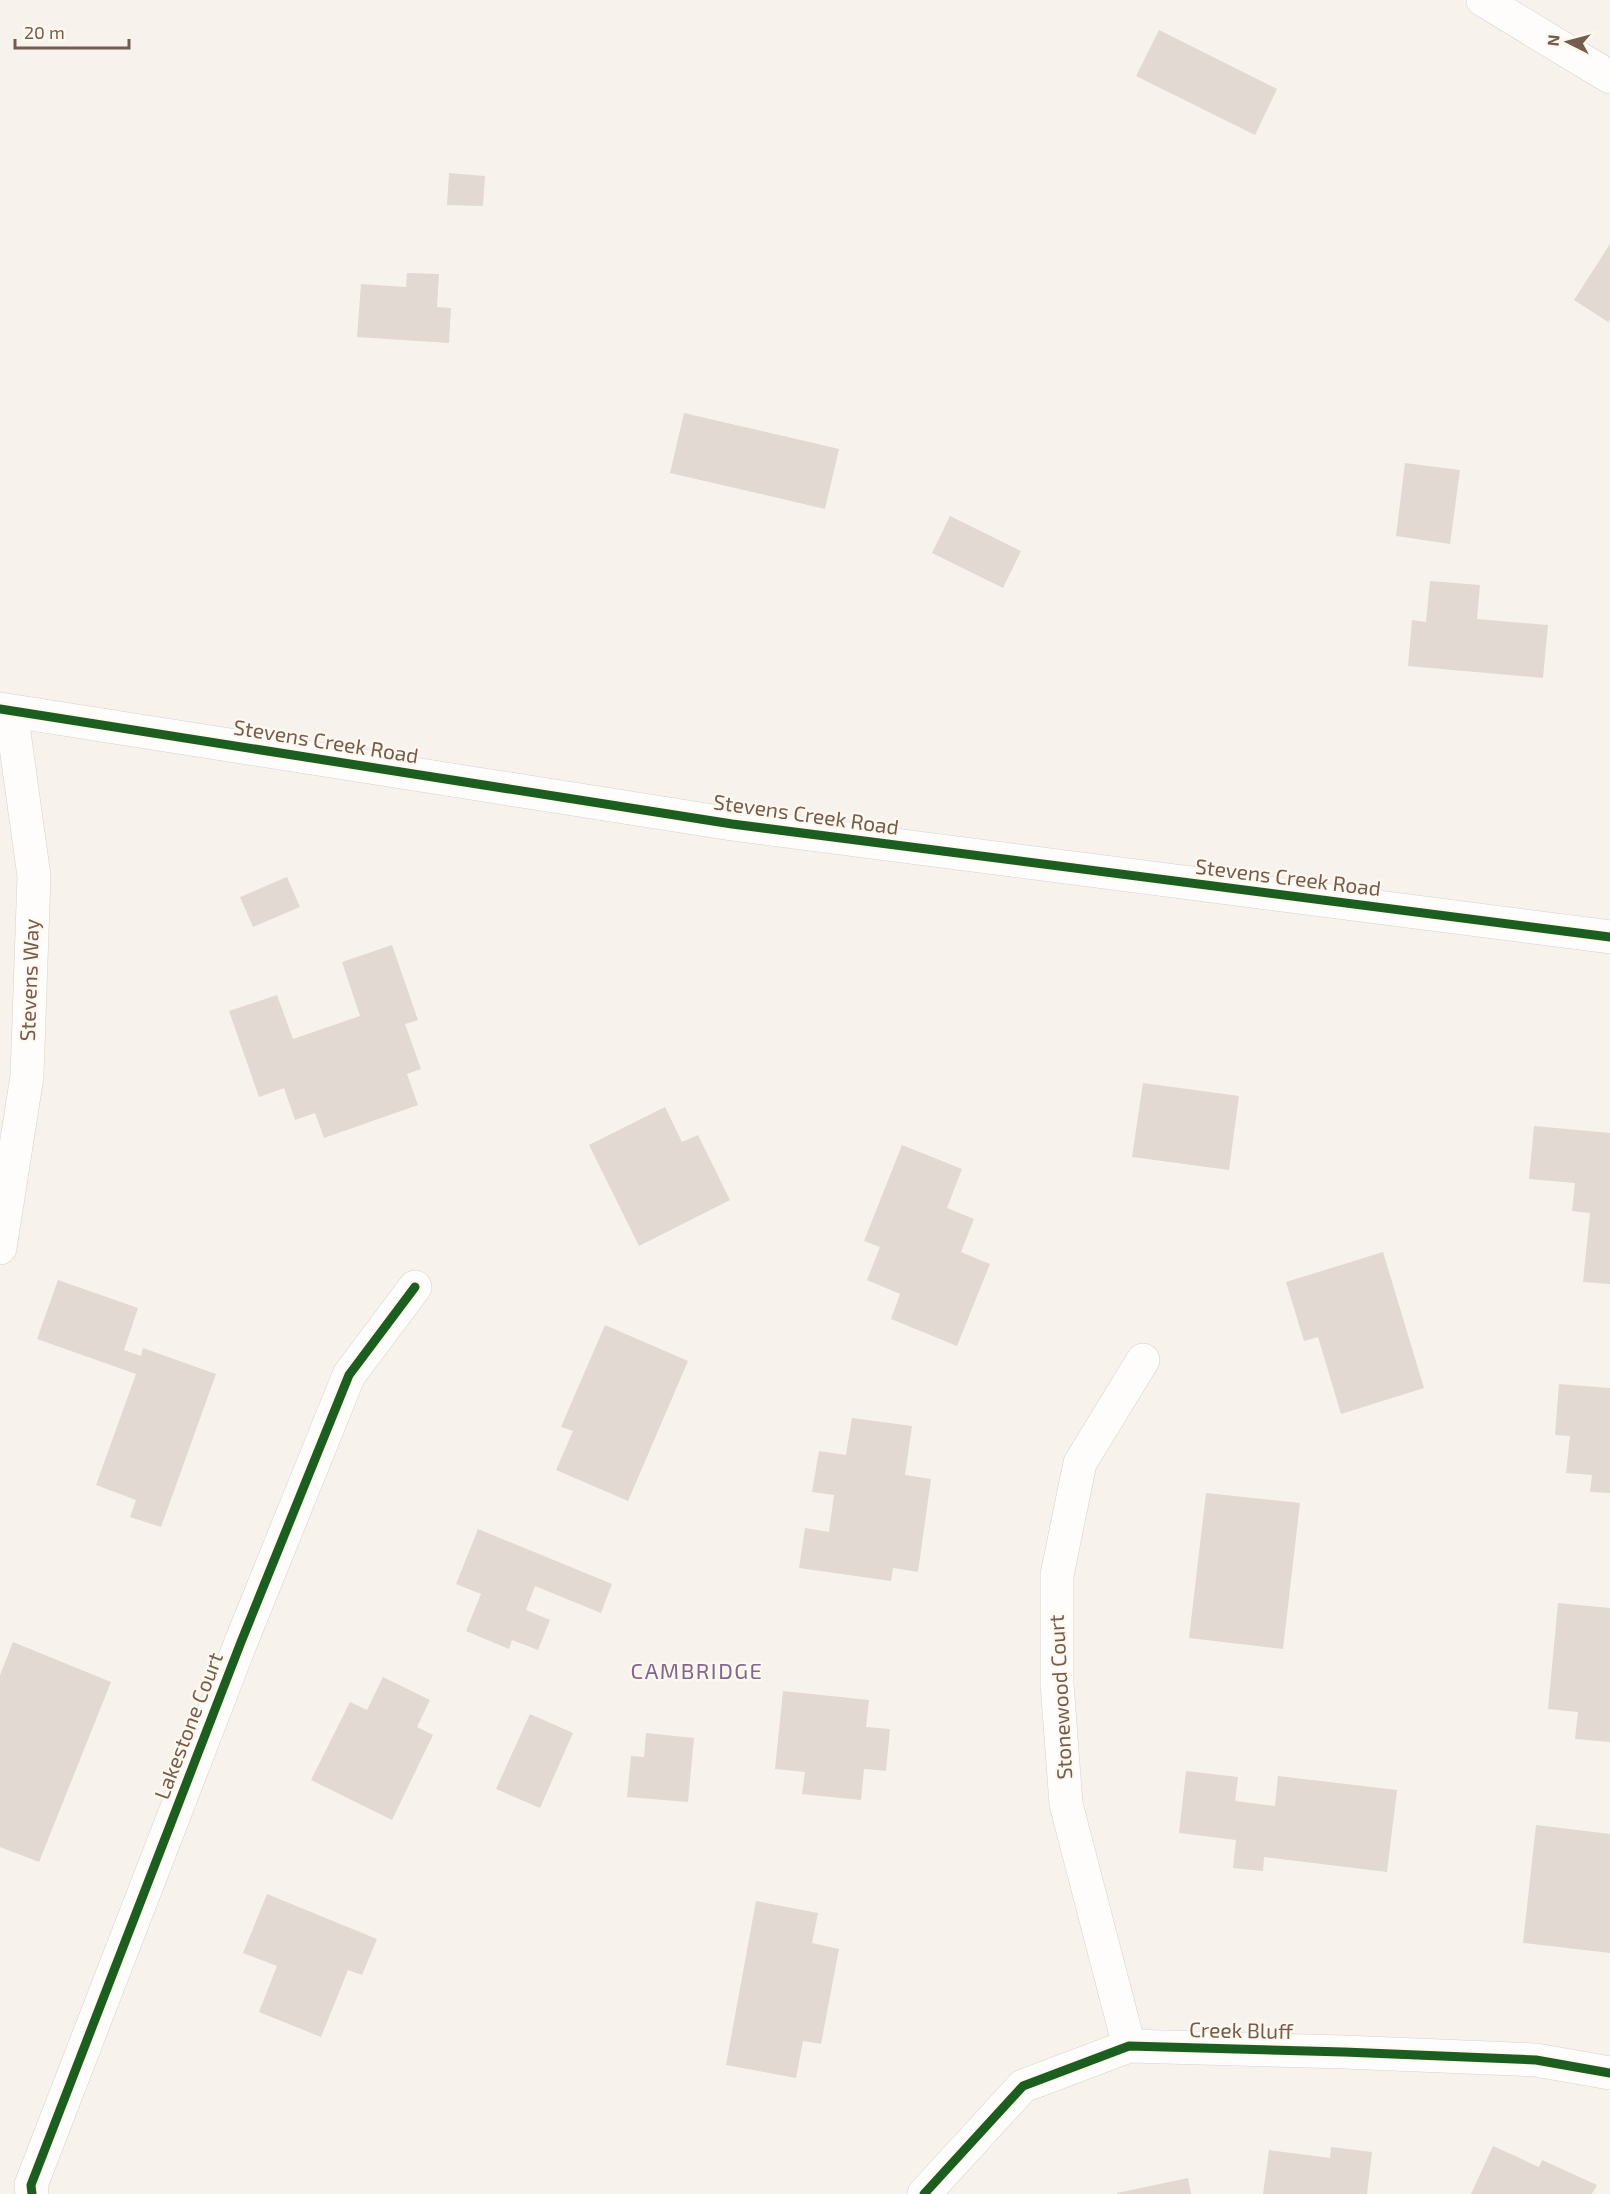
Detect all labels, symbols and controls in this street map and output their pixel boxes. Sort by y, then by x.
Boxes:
scale bar [15,12,129,50]
north arrow [1538,12,1598,72]
text: 20 m [24,21,65,43]
text: N [1543,34,1563,47]
street label: Stevens Creek Road [232,714,420,767]
street label: Stevens Creek Road [712,788,900,839]
street label: Stevens Creek Road [1194,853,1382,900]
street label: Stevens Way [14,918,43,1042]
street label: Stonewood Court [1043,1614,1076,1780]
street label: Lakestone Court [148,1649,227,1802]
district label: CAMBRIDGE [631,1657,763,1683]
street label: Creek Bluff [1189,2016,1294,2043]

